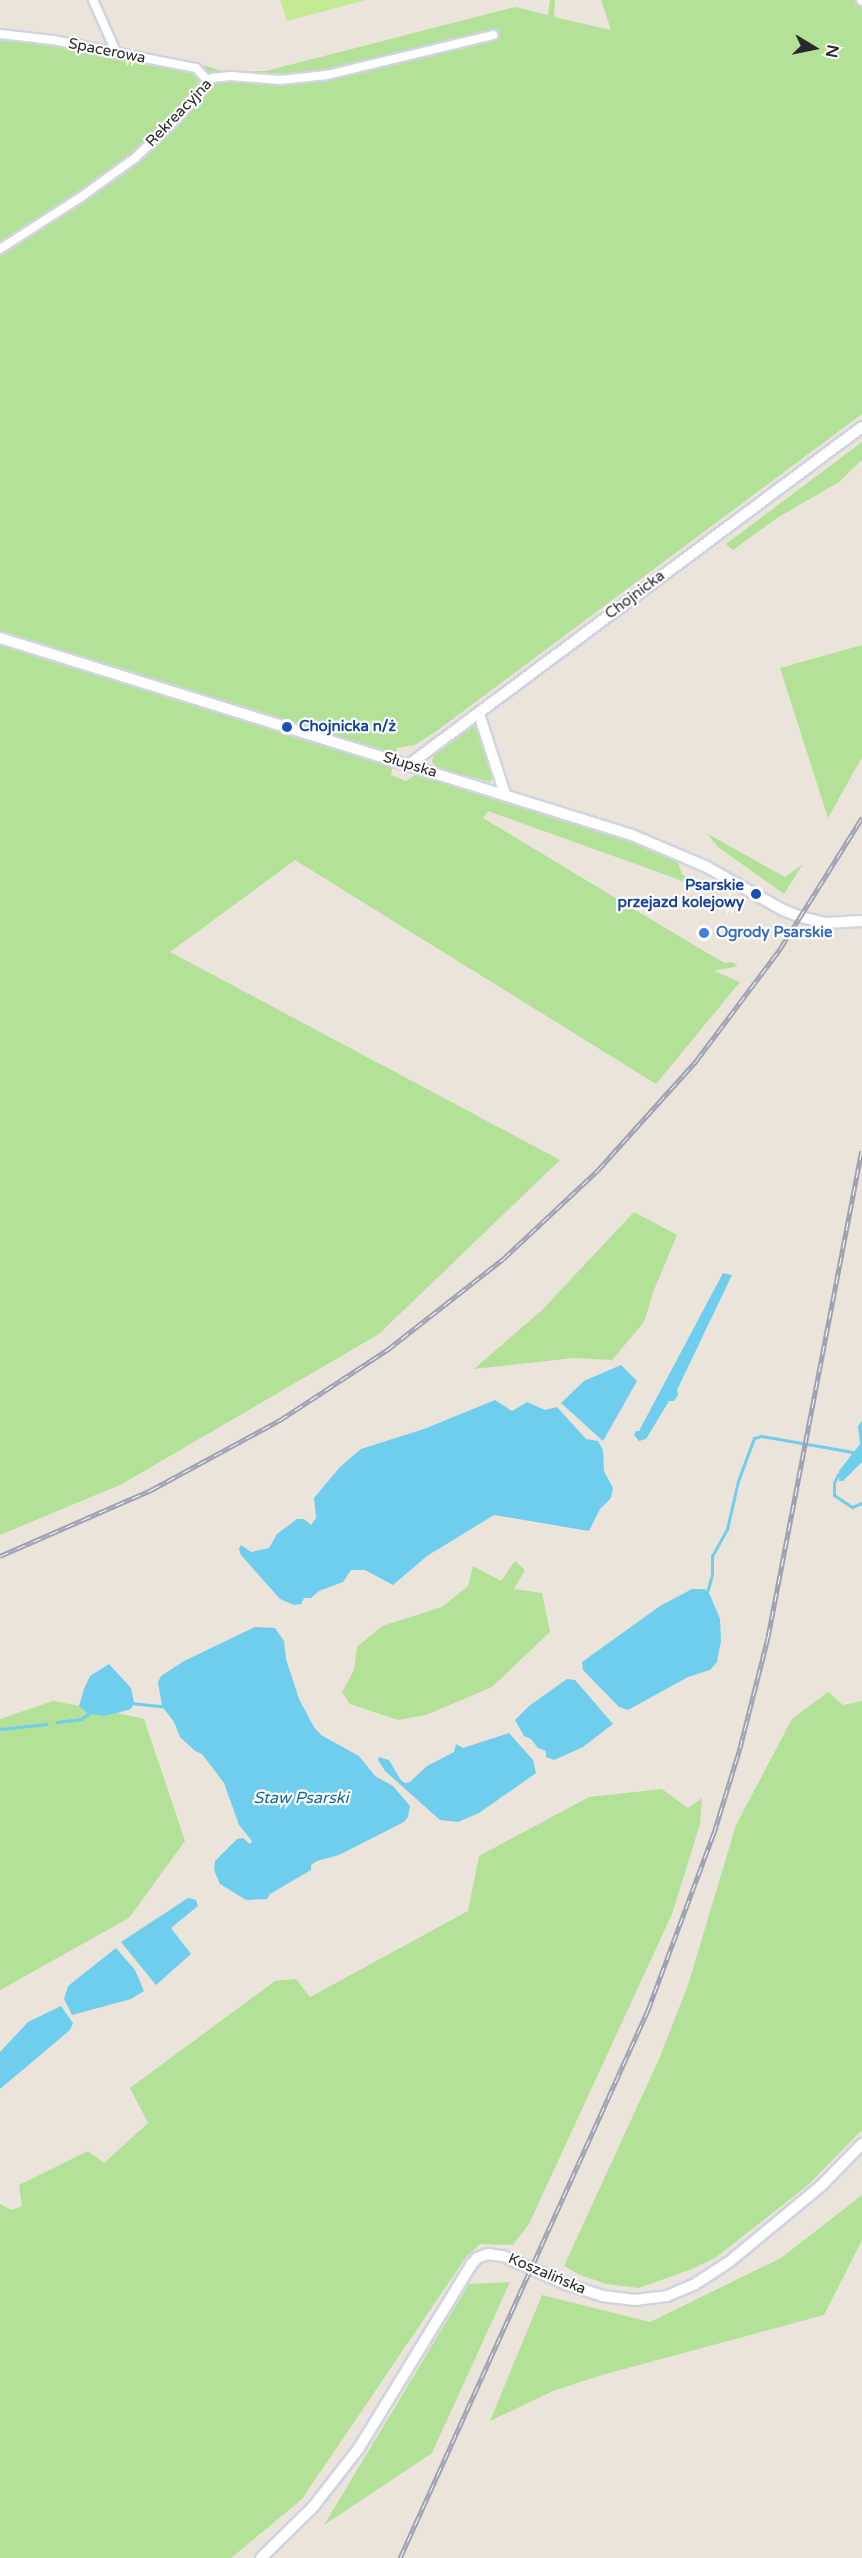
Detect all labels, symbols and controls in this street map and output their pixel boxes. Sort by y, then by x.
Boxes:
north arrow [784,18,844,78]
street label: Spacerowa [67,35,147,67]
text: N [821,43,843,59]
street label: Rekreacyjna [142,75,216,151]
street label: Chojnicka [602,567,668,623]
place label: Chojnicka n/ż [299,718,396,736]
marker: Chojnicka n/ż [280,720,294,734]
street label: Słupska [381,748,439,782]
place label: Psarskie przejazd kolejowy [618,876,744,911]
marker: Psarskie przejazd kolejowy [749,887,763,901]
place label: Ogrody Psarskie [716,924,832,942]
marker: Ogrody Psarskie [697,926,711,940]
water label: Staw Psarski [253,1788,349,1808]
street label: Koszalińska [505,2250,589,2298]

